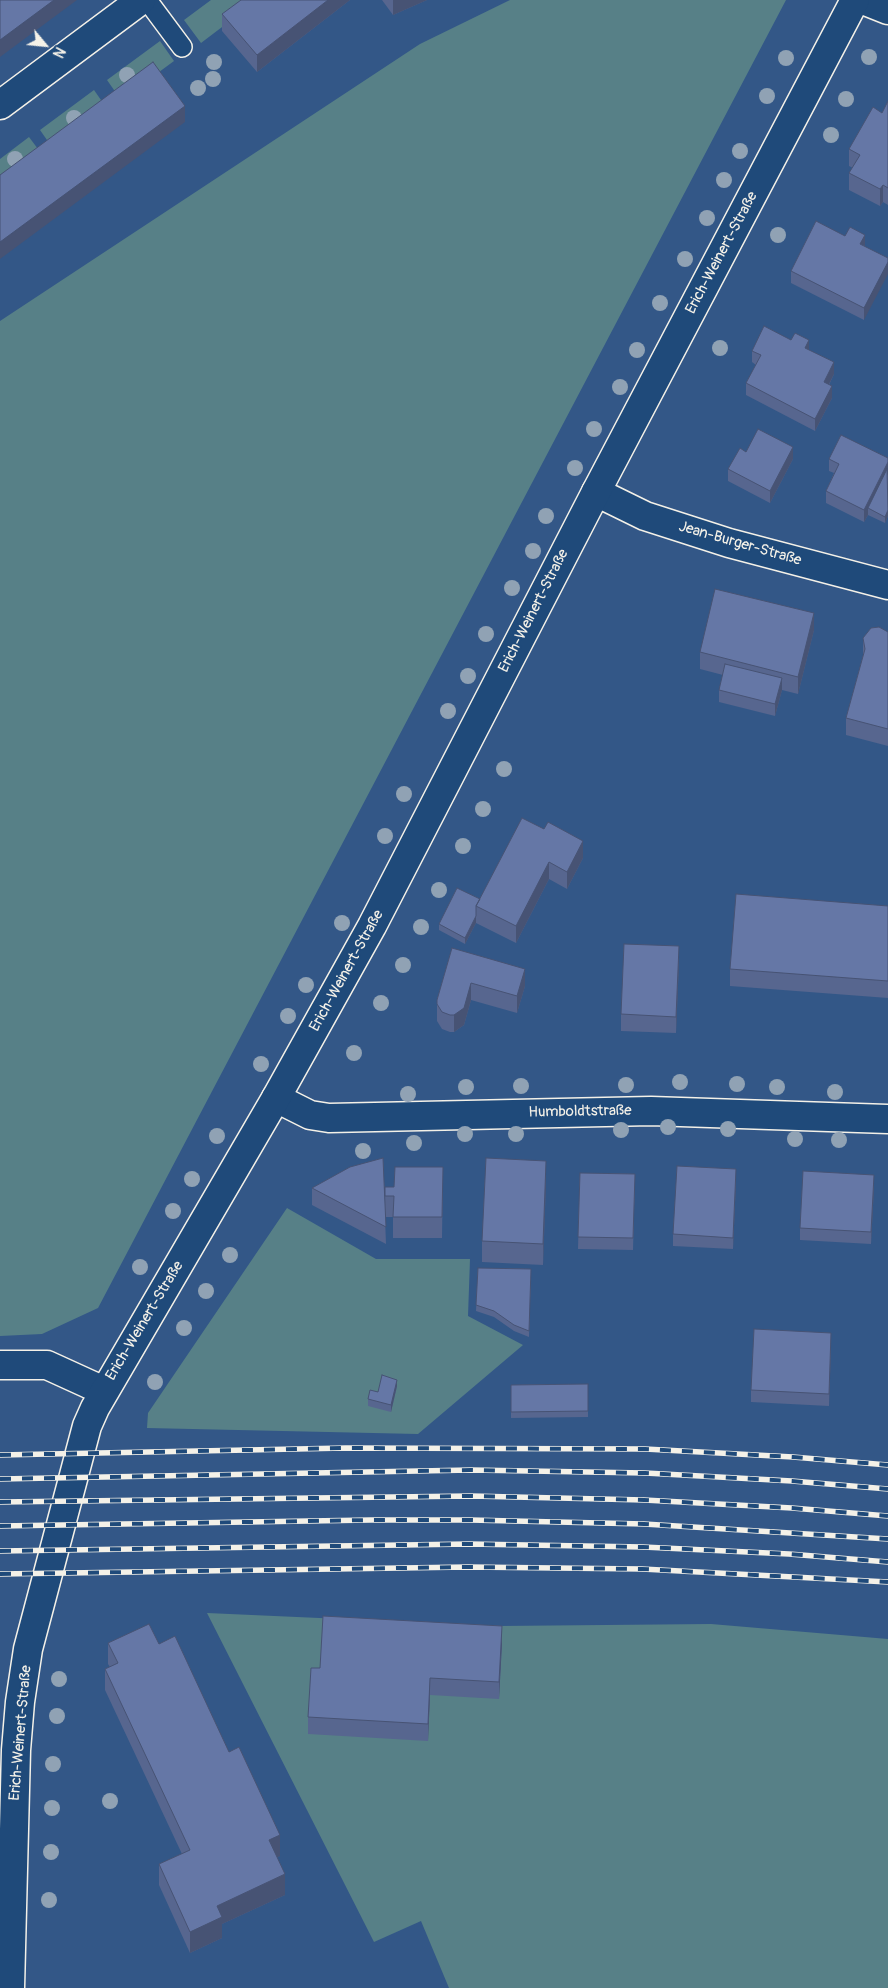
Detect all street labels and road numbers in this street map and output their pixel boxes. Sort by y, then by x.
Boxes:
street label: Erich-Weinert-Straße [682,189,762,317]
street label: Jean-Burger-Straße [677,518,803,570]
street label: Erich-Weinert-Straße [495,546,573,676]
street label: Erich-Weinert-Straße [306,907,388,1035]
street label: Humboldtstraße [528,1102,632,1122]
street label: Erich-Weinert-Straße [102,1258,188,1384]
street label: Erich-Weinert-Straße [6,1664,36,1802]

